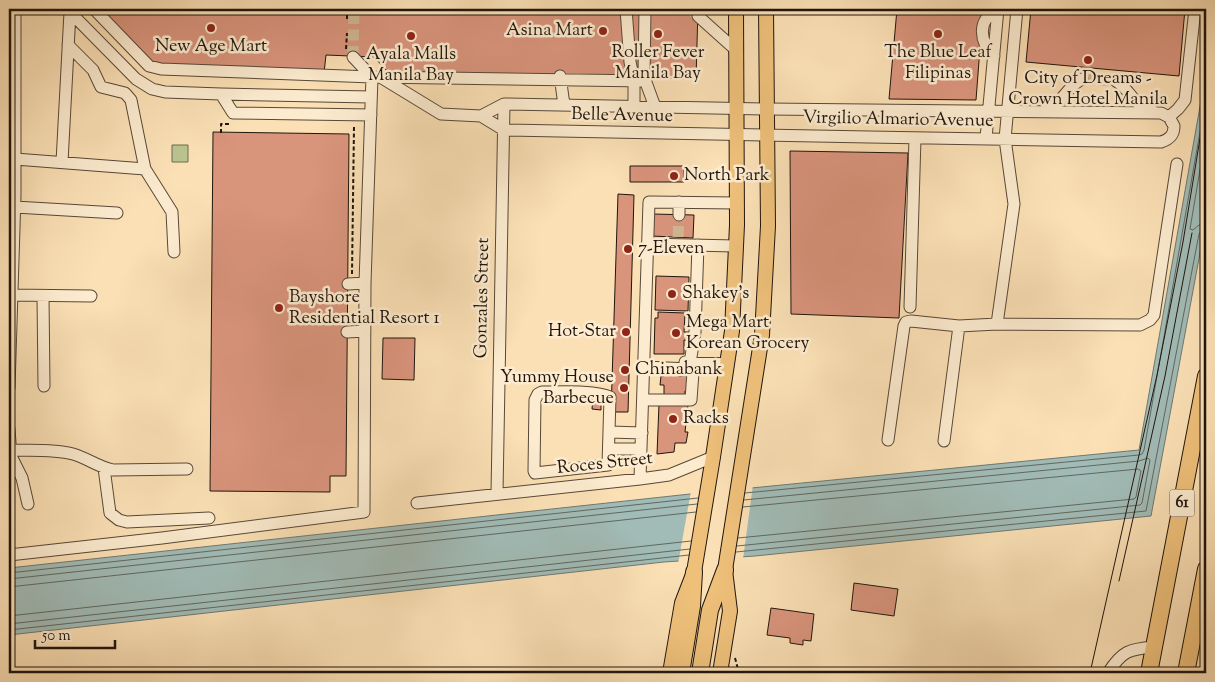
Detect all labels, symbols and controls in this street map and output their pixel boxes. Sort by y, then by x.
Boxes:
place label: Asina Mart [506,18,593,44]
marker: New Age Mart [205,22,217,34]
marker: Asina Mart [597,25,609,37]
marker: Roller Fever Manila Bay [652,28,664,40]
marker: The Blue Leaf Filipinas [932,28,944,40]
marker: Ayala Malls Manila Bay [405,30,417,42]
place label: New Age Mart [155,34,267,60]
place label: Roller Fever Manila Bay [612,40,705,87]
place label: The Blue Leaf Filipinas [884,40,993,87]
place label: Ayala Malls Manila Bay [366,42,456,89]
marker: City of Dreams - Crown Hotel Manila [1082,54,1094,66]
place label: City of Dreams - Crown Hotel Manila [1008,66,1168,113]
street label: Belle Avenue [571,102,673,130]
street label: Virgilio Almario Avenue [802,105,994,135]
place label: North Park [684,163,770,189]
marker: North Park [668,170,680,182]
place label: 7-Eleven [638,236,705,262]
street label: Gonzales Street [469,237,497,359]
marker: 7-Eleven [622,243,634,255]
place label: Shakey's [682,281,749,307]
place label: Bayshore Residential Resort 1 [289,285,440,332]
marker: Shakey's [666,288,678,300]
marker: Bayshore Residential Resort 1 [273,302,285,314]
place label: Mega Mart Korean Grocery [686,310,810,357]
place label: Hot-Star [548,319,616,345]
marker: Hot-Star [620,326,632,338]
marker: Mega Mart Korean Grocery [670,327,682,339]
place label: Chinabank [635,357,723,383]
marker: Chinabank [619,364,631,376]
place label: Yummy House Barbecue [500,365,614,412]
marker: Yummy House Barbecue [618,382,630,394]
place label: Racks [683,406,729,432]
marker: Racks [667,413,679,425]
street label: Roces Street [556,446,654,482]
road number: 61 [1170,489,1194,516]
scale bar [35,617,115,649]
text: 50 m [41,626,71,647]

